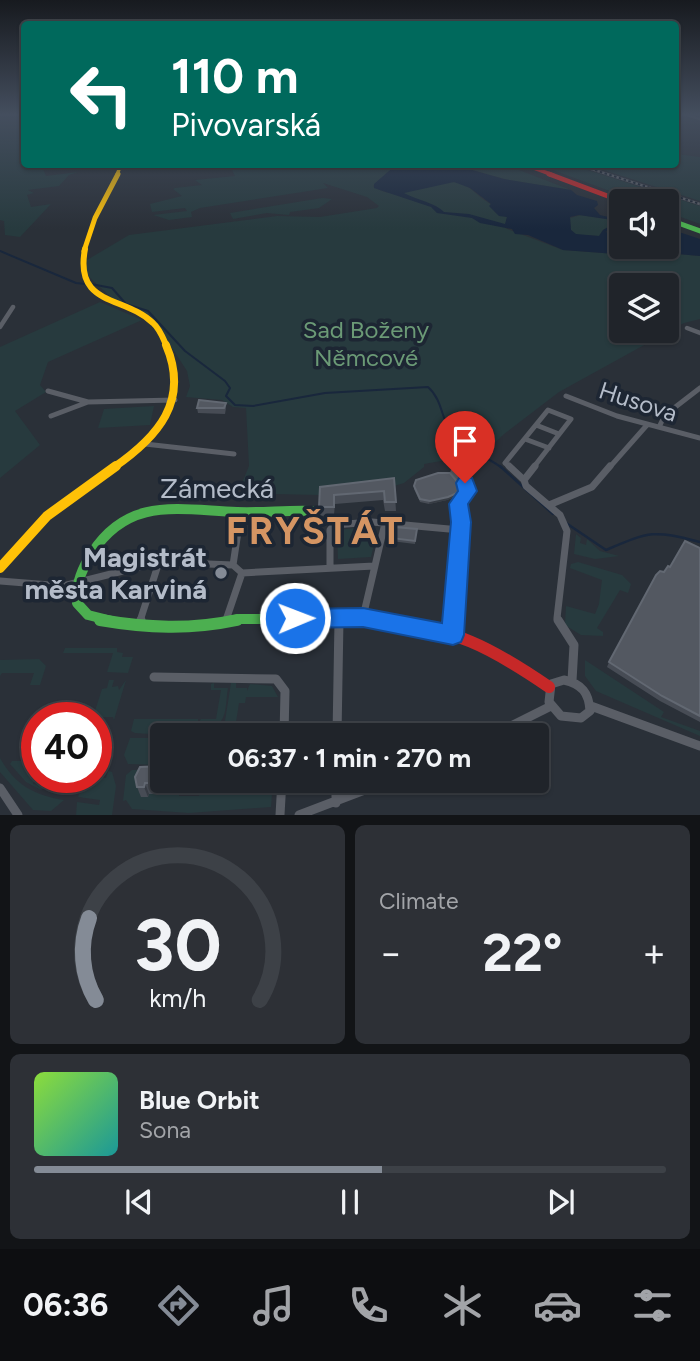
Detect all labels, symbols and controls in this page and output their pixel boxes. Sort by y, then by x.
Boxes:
text: 110 m [171,46,299,105]
icon: left [56,49,147,140]
text: Pivovarská [171,106,321,144]
map controls [609,189,679,343]
button: sound [609,189,679,259]
button: layers [609,273,679,343]
park label: Sad Boženy Němcové [303,315,430,372]
street label: Husova [595,375,681,428]
pin [435,411,495,483]
icon: arrive [446,422,484,460]
street label: Zámecká [160,471,274,505]
district label: FRYŠTÁT [226,508,404,554]
place label: Magistrát města Karviná [24,540,207,606]
marker: Magistrát města Karviná [213,565,229,581]
position arrow [258,581,332,655]
speed limit sign: 40 [21,702,112,793]
text: 06:37 · 1 min · 270 m [228,742,471,774]
text: Climate [379,887,458,915]
text: 30 [134,902,221,989]
text: 22° [483,922,562,984]
text: − [379,930,403,976]
text: + [642,930,666,976]
text: km/h [149,983,206,1013]
text: Blue Orbit [139,1084,260,1116]
text: Sona [139,1116,191,1144]
icon: previous [120,1183,158,1221]
icon: pause [331,1183,369,1221]
icon: next [542,1183,580,1221]
icon: directions [154,1281,203,1330]
icon: music [249,1281,298,1330]
icon: phone [344,1281,393,1330]
icon: climate [438,1281,487,1330]
icon: car [533,1281,582,1330]
icon: filters [628,1281,677,1330]
text: 06:36 [23,1286,108,1324]

